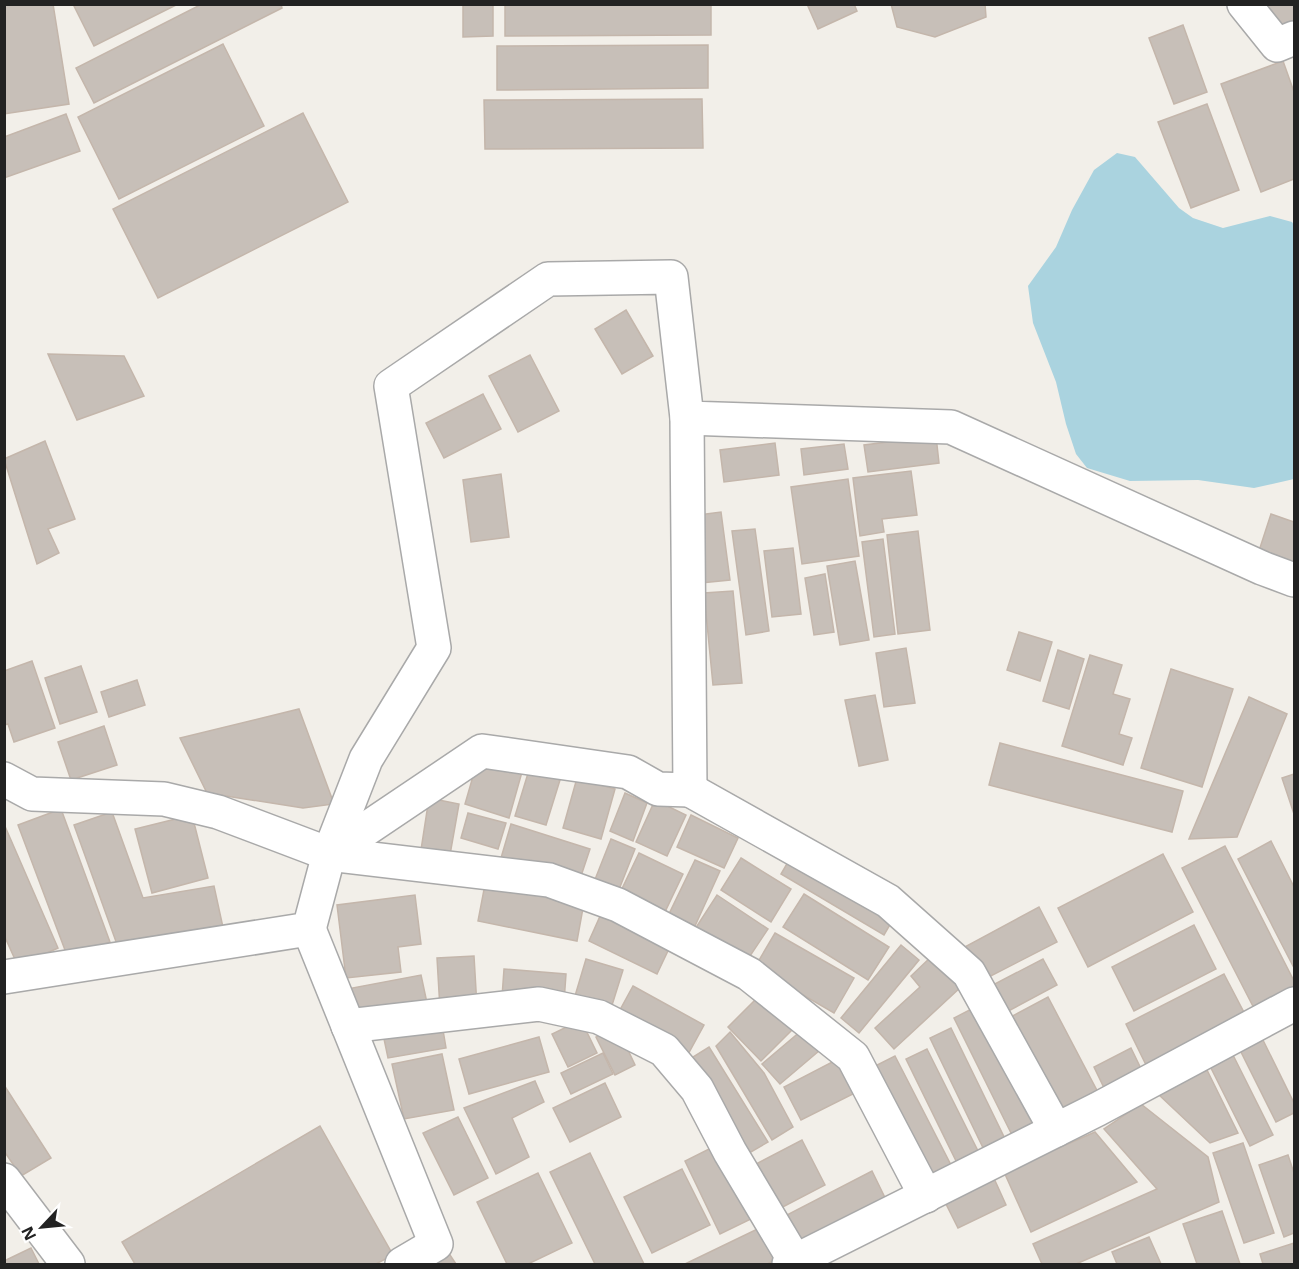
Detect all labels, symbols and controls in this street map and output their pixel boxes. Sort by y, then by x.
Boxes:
north arrow [12,1197,72,1257]
text: N [16,1223,41,1244]

